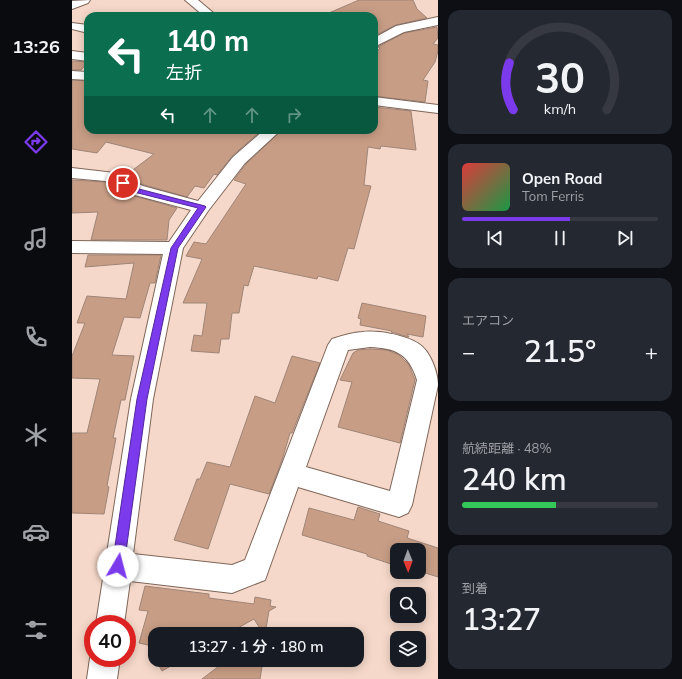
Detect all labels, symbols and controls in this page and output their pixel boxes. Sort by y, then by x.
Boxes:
text: 140 m [166,23,249,58]
icon: left [100,28,152,80]
text: 13:26 [12,35,60,58]
text: 30 [535,51,585,103]
text: 左折 [166,61,202,84]
text: km/h [544,99,576,117]
icon: left [157,104,179,126]
icon: ahead [199,104,221,126]
icon: ahead [241,104,263,126]
icon: right [283,104,305,126]
icon: directions [22,128,50,156]
pin [106,166,140,200]
text: Open Road [522,169,602,188]
icon: arrive [112,172,134,194]
text: Tom Ferris [522,188,584,204]
icon: music [22,225,50,253]
icon: previous [484,227,506,249]
icon: pause [549,227,571,249]
icon: next [614,227,636,249]
text: エアコン [462,312,514,328]
icon: phone [22,323,50,351]
text: 21.5° [524,332,596,370]
text: − [462,338,475,366]
text: + [645,338,658,366]
icon: climate [22,421,50,449]
text: 航続距離 · 48% [462,440,552,456]
text: 240 km [462,460,567,498]
icon: car [22,518,50,546]
north arrow [390,543,426,579]
map controls [390,543,426,667]
position arrow [97,545,139,587]
text: 到着 [462,580,488,596]
button: search [390,587,426,623]
text: 13:27 [462,600,541,638]
speed limit sign: 40 [84,615,136,667]
icon: filters [22,616,50,644]
button: layers [390,631,426,667]
text: 13:27 · 1 分 · 180 m [188,637,324,656]

